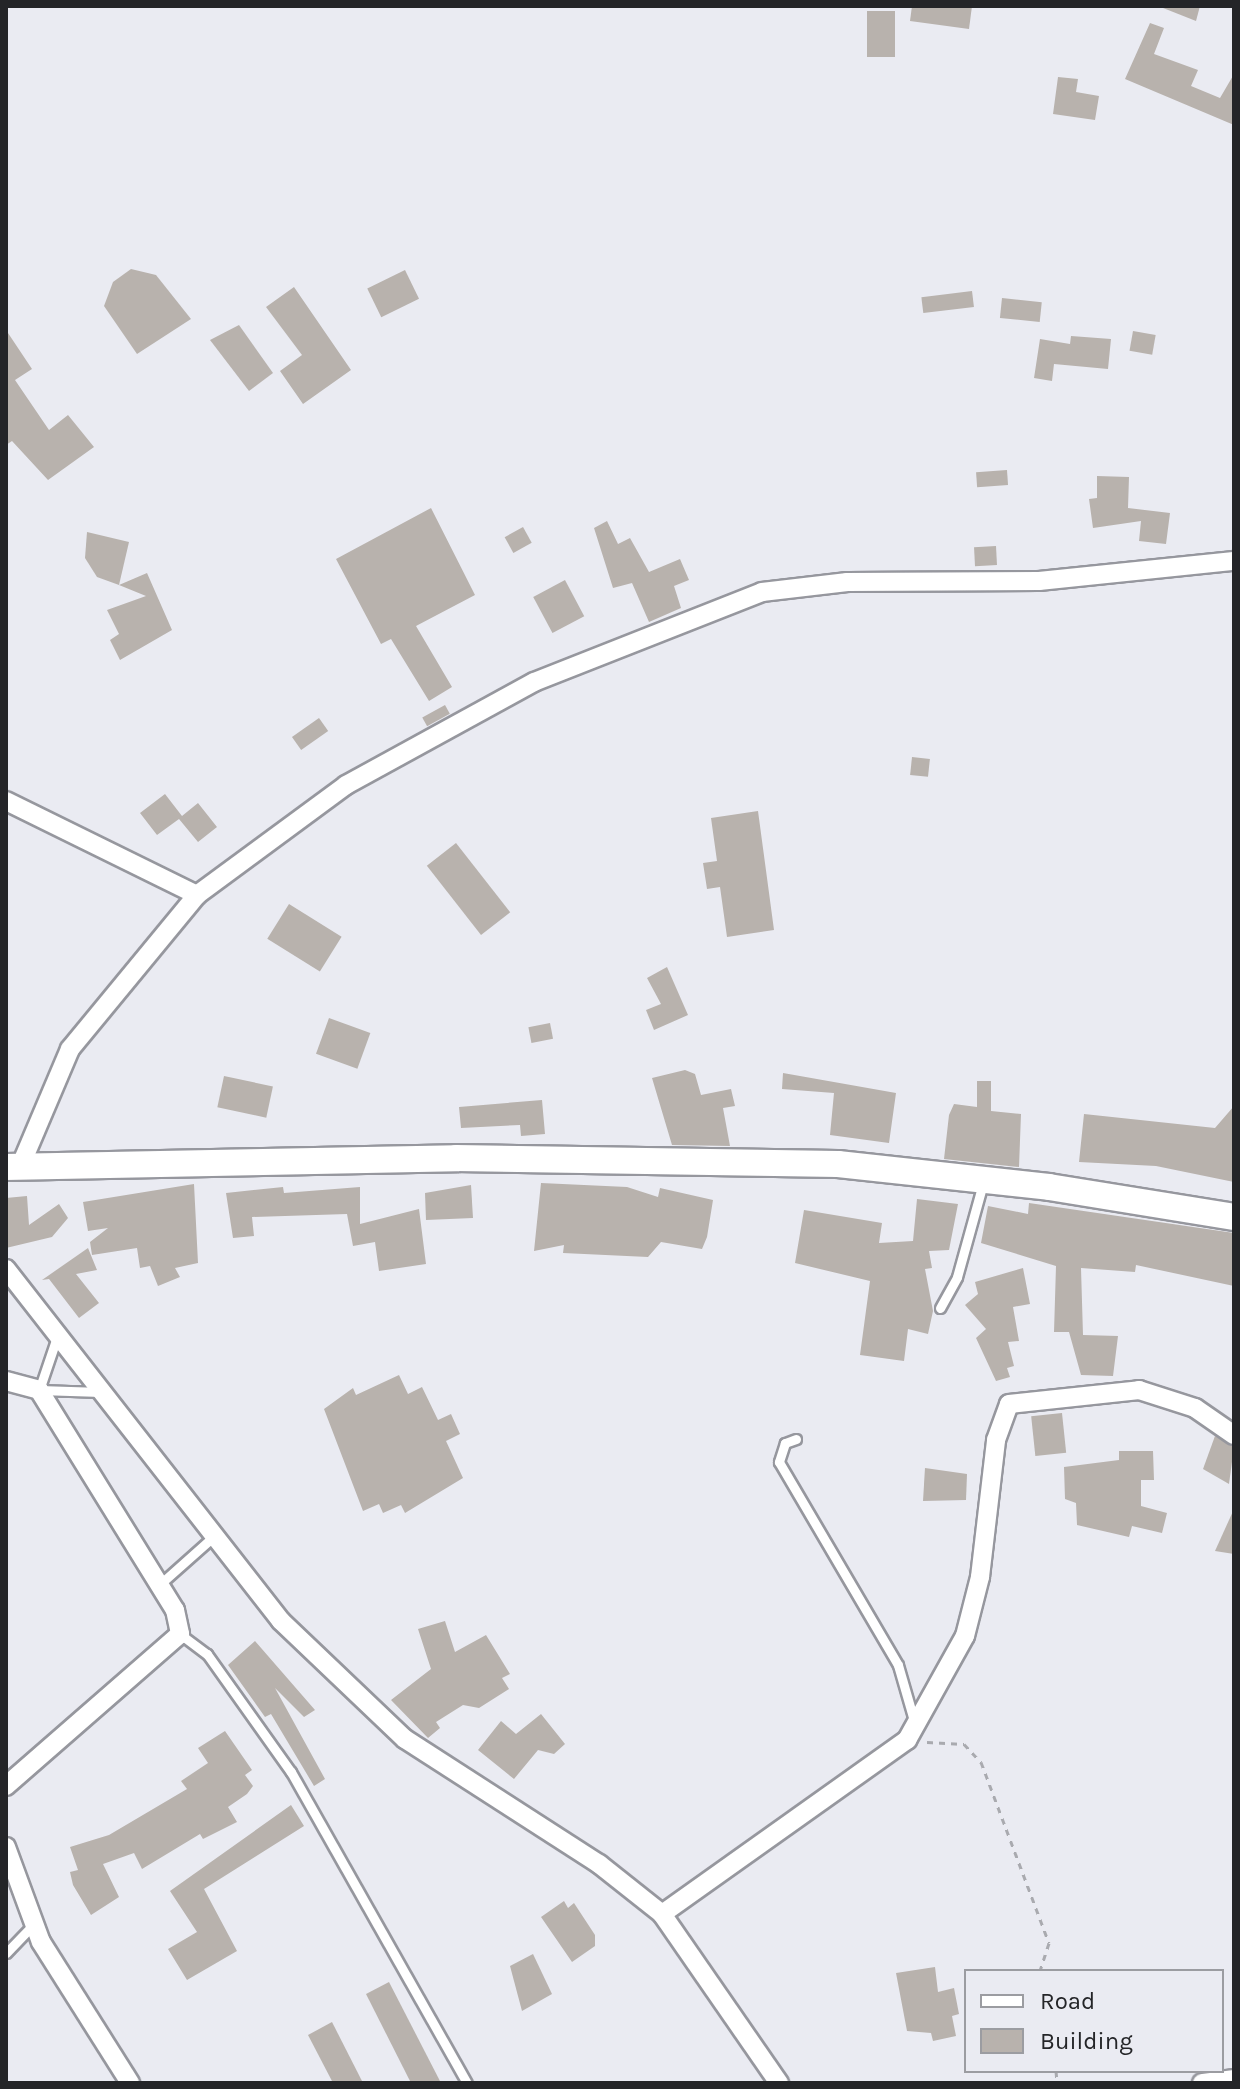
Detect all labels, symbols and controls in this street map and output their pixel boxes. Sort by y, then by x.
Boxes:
legend [964,1969,1224,2073]
text: Road [1040,1987,1095,2015]
text: Building [1040,2027,1133,2055]

